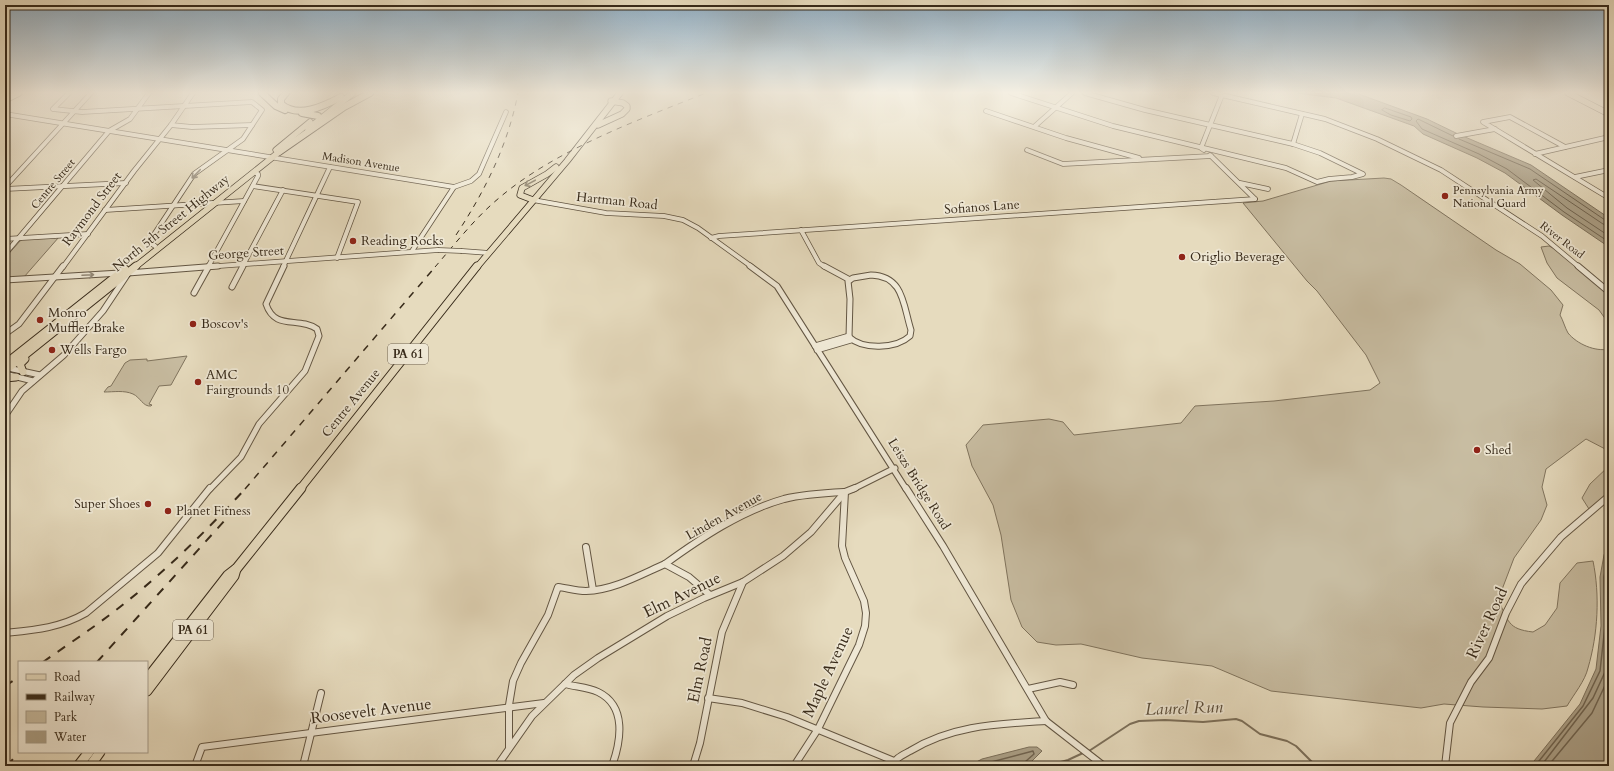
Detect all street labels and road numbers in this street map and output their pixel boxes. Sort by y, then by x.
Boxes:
street label: Madison Avenue [321,148,401,176]
street label: Centre Street [27,155,79,212]
street label: Raymond Street [58,168,126,250]
street label: North 5th Street Highway [109,170,233,276]
street label: Hartman Road [576,188,658,214]
street label: Sofianos Lane [944,195,1020,219]
street label: River Road [1537,218,1587,262]
street label: George Street [208,241,284,265]
road number: PA 61 [388,344,428,364]
street label: Centre Avenue [318,365,384,441]
street label: Leiszs Bridge Road [884,435,954,533]
street label: Linden Avenue [683,488,766,544]
street label: Elm Avenue [640,567,724,623]
street label: River Road [1461,583,1513,662]
road number: PA 61 [173,620,213,640]
street label: Maple Avenue [797,623,859,721]
street label: Elm Road [682,635,718,705]
street label: Roosevelt Avenue [309,693,433,729]

